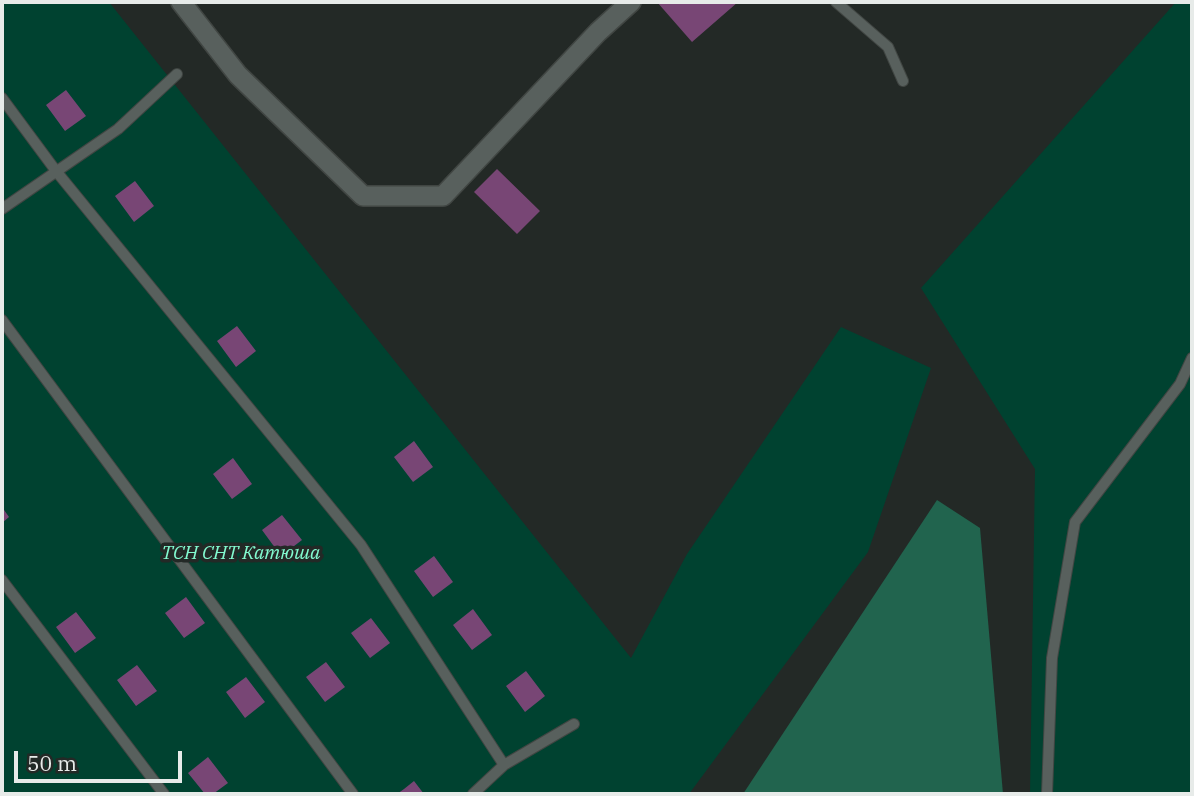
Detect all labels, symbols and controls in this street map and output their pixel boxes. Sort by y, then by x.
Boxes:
park label: ТСН СНТ Катюша [162,543,320,565]
scale bar [18,736,186,780]
text: 50 m [27,749,77,777]

